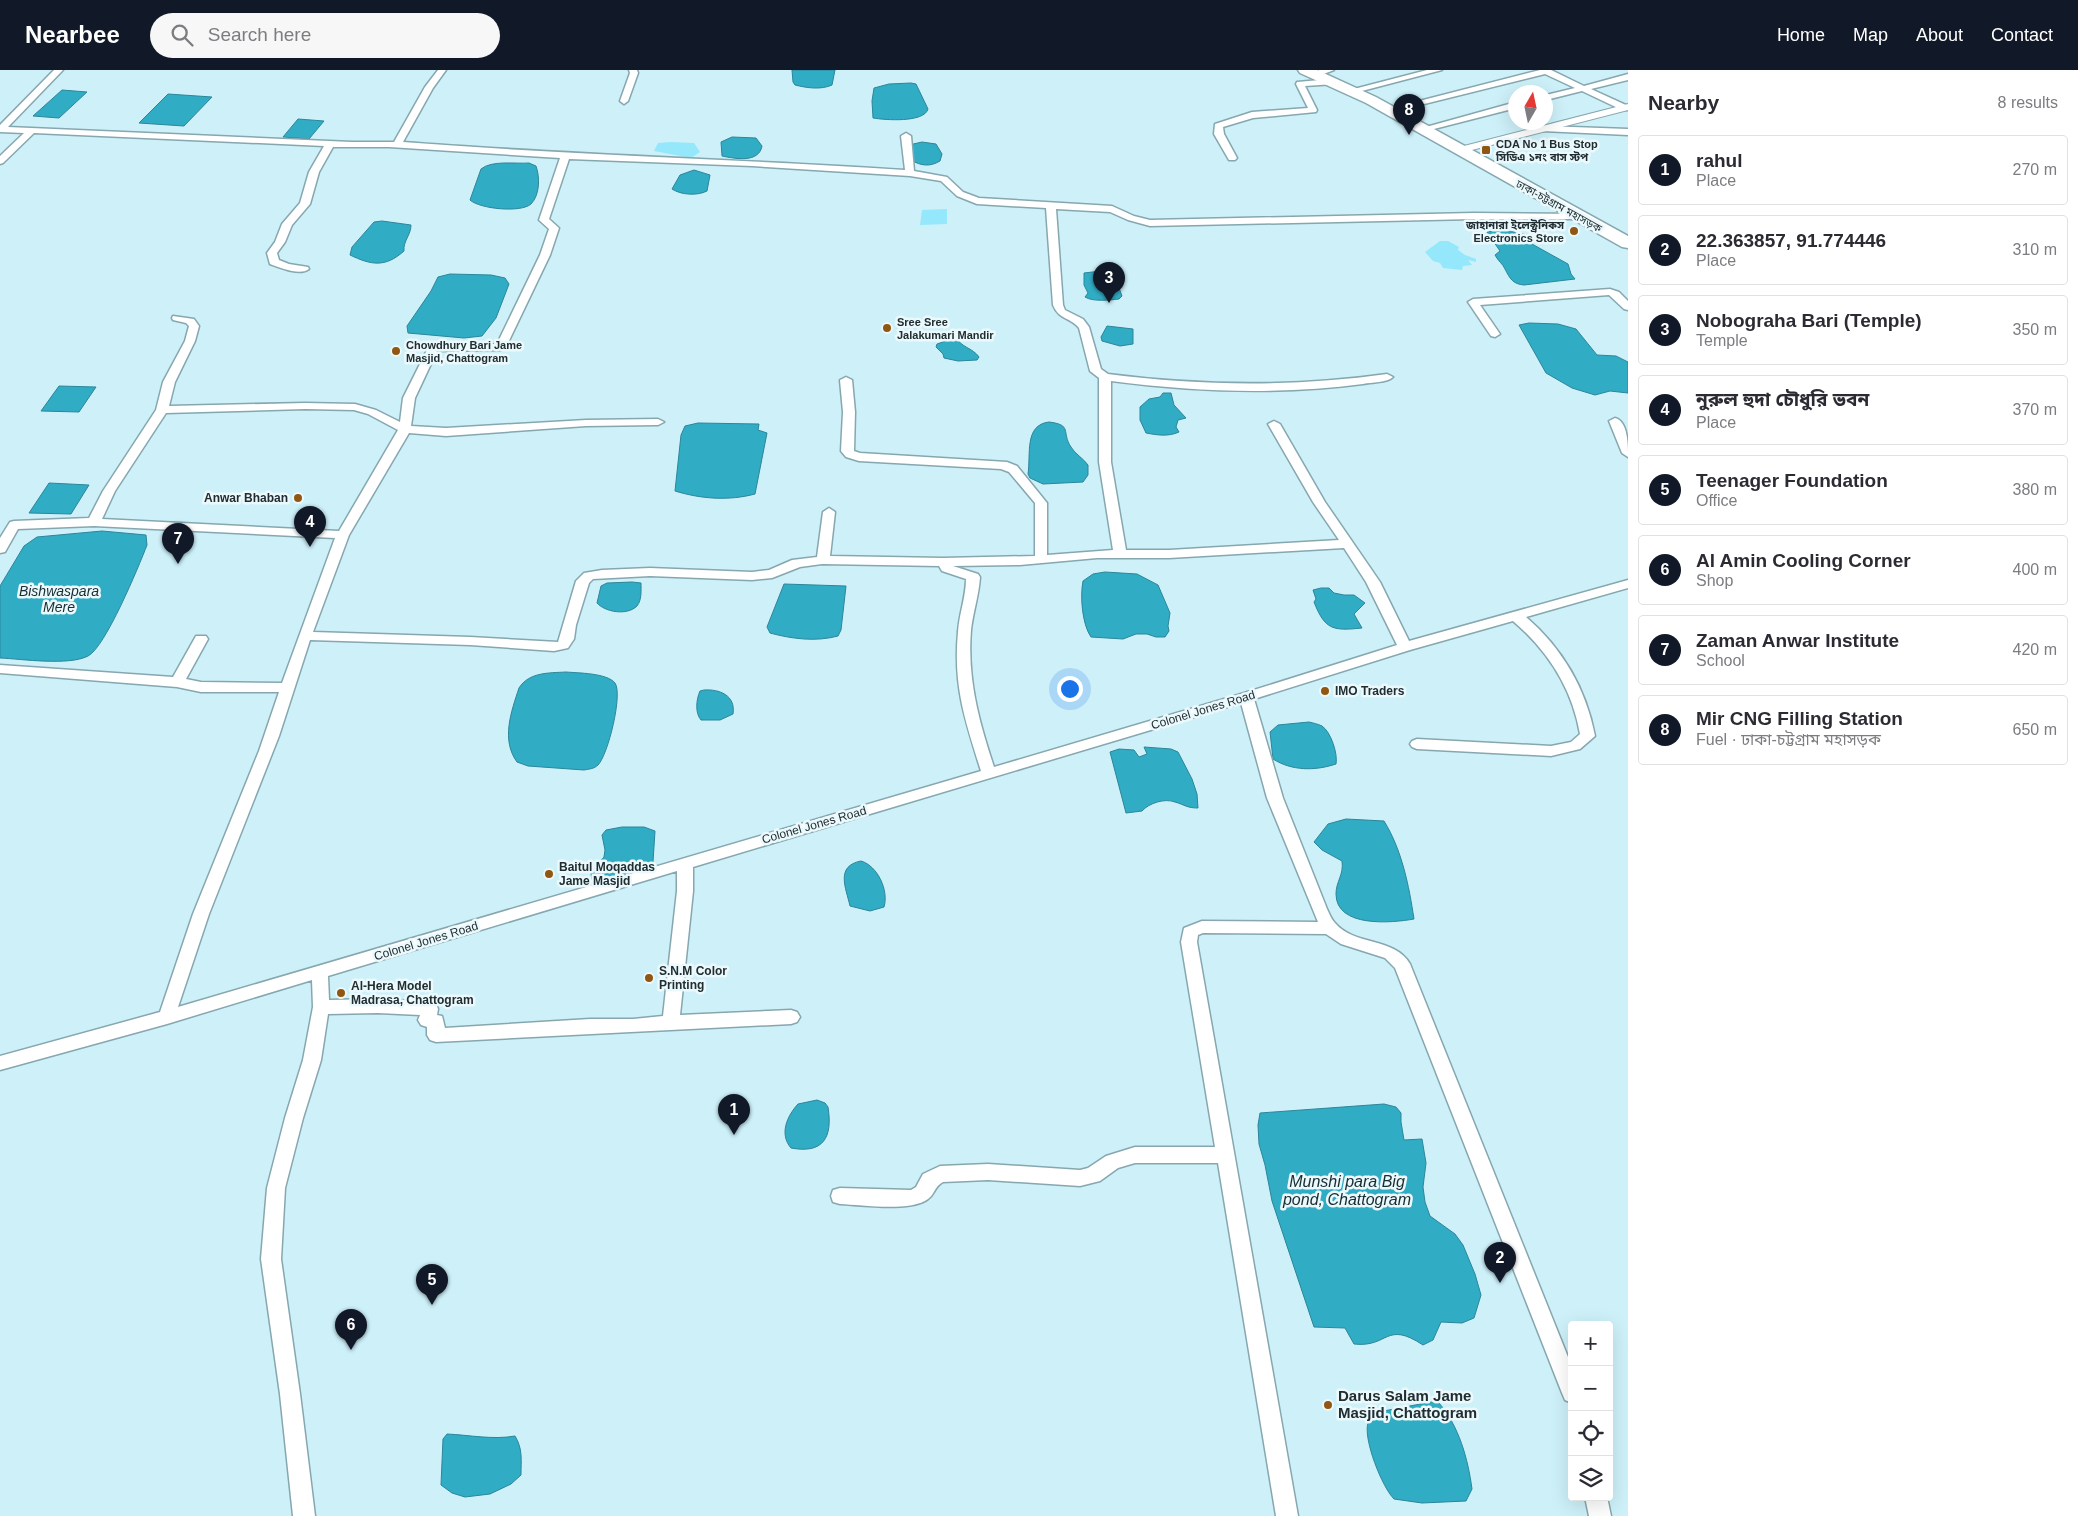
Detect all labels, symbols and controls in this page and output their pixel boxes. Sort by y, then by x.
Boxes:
search box [150,13,500,58]
text: Nearbee [25,21,120,48]
icon: search [168,21,196,49]
text: Search here [208,24,311,45]
text: Home [1777,25,1825,45]
text: Map [1853,25,1888,45]
text: About [1916,25,1963,45]
text: Contact [1991,25,2053,45]
north arrow [1508,85,1553,130]
text: Nearby [1648,91,1719,114]
pin: 8 [1393,94,1425,135]
text: 8 results [1998,94,2058,111]
place label: CDA No 1 Bus Stop সিডিএ ১নং বাস স্টপ [1495,138,1598,163]
marker: CDA No 1 Bus Stop সিডিএ ১নং বাস স্টপ [1480,144,1492,156]
text: rahul [1696,150,1742,171]
text: 1 [1661,161,1669,178]
text: 270 m [2013,161,2057,178]
text: Place [1696,172,1736,189]
street label: ঢাকা-চট্টগ্রাম মহাসড়ক [1513,177,1604,235]
place label: জাহানারা ইলেক্ট্রনিকস Electronics Store [1465,219,1565,244]
marker: জাহানারা ইলেক্ট্রনিকস Electronics Store [1568,225,1580,237]
text: 22.363857, 91.774446 [1696,230,1886,251]
text: 2 [1661,241,1669,258]
text: 310 m [2013,241,2057,258]
text: Place [1696,252,1736,269]
pin: 3 [1093,262,1125,303]
text: Nobograha Bari (Temple) [1696,310,1922,331]
place label: Sree Sree Jalakumari Mandir [897,316,994,341]
text: 3 [1661,321,1669,338]
text: 350 m [2013,321,2057,338]
marker: Sree Sree Jalakumari Mandir [881,322,893,334]
text: Temple [1696,332,1748,349]
place label: Chowdhury Bari Jame Masjid, Chattogram [406,339,522,364]
marker: Chowdhury Bari Jame Masjid, Chattogram [390,345,402,357]
text: নুরুল হুদা চৌধুরি ভবন [1696,389,1869,410]
text: 4 [1661,401,1669,418]
text: 370 m [2013,401,2057,418]
text: Place [1696,414,1736,431]
text: Teenager Foundation [1696,470,1888,491]
text: 5 [1661,481,1669,498]
text: 380 m [2013,481,2057,498]
place label: Anwar Bhaban [204,491,288,505]
marker: Anwar Bhaban [292,492,304,504]
text: Office [1696,492,1738,509]
pin: 4 [294,506,326,547]
pin: 7 [162,523,194,564]
text: Al Amin Cooling Corner [1696,550,1911,571]
text: 6 [1661,561,1669,578]
text: 400 m [2013,561,2057,578]
text: Shop [1696,572,1733,589]
water label: Bishwaspara Mere [19,583,99,615]
text: Zaman Anwar Institute [1696,630,1899,651]
text: 7 [1661,641,1669,658]
text: 420 m [2013,641,2057,658]
text: School [1696,652,1745,669]
your location [1057,676,1083,702]
place label: IMO Traders [1335,684,1405,698]
marker: IMO Traders [1319,685,1331,697]
street label: Colonel Jones Road [1149,688,1257,732]
text: Mir CNG Filling Station [1696,708,1903,729]
text: 8 [1661,721,1669,738]
text: 650 m [2013,721,2057,738]
text: Fuel · ঢাকা-চট্টগ্রাম মহাসড়ক [1696,731,1881,748]
street label: Colonel Jones Road [760,803,868,847]
place label: Baitul Moqaddas Jame Masjid [559,860,655,888]
marker: Baitul Moqaddas Jame Masjid [543,868,555,880]
street label: Colonel Jones Road [372,919,480,963]
place label: S.N.M Color Printing [659,964,727,992]
marker: S.N.M Color Printing [643,972,655,984]
place label: Al-Hera Model Madrasa, Chattogram [351,979,474,1007]
marker: Al-Hera Model Madrasa, Chattogram [335,987,347,999]
pin: 1 [718,1094,750,1135]
water label: Munshi para Big pond, Chattogram [1282,1173,1411,1208]
pin: 2 [1484,1242,1516,1283]
pin: 5 [416,1264,448,1305]
pin: 6 [335,1309,367,1350]
map controls [1568,1321,1613,1501]
button: + [1568,1321,1613,1366]
button: − [1568,1366,1613,1411]
place label: Darus Salam Jame Masjid, Chattogram [1338,1387,1477,1421]
marker: Darus Salam Jame Masjid, Chattogram [1322,1399,1334,1411]
button: locate [1568,1411,1613,1456]
button: layers [1568,1456,1613,1501]

